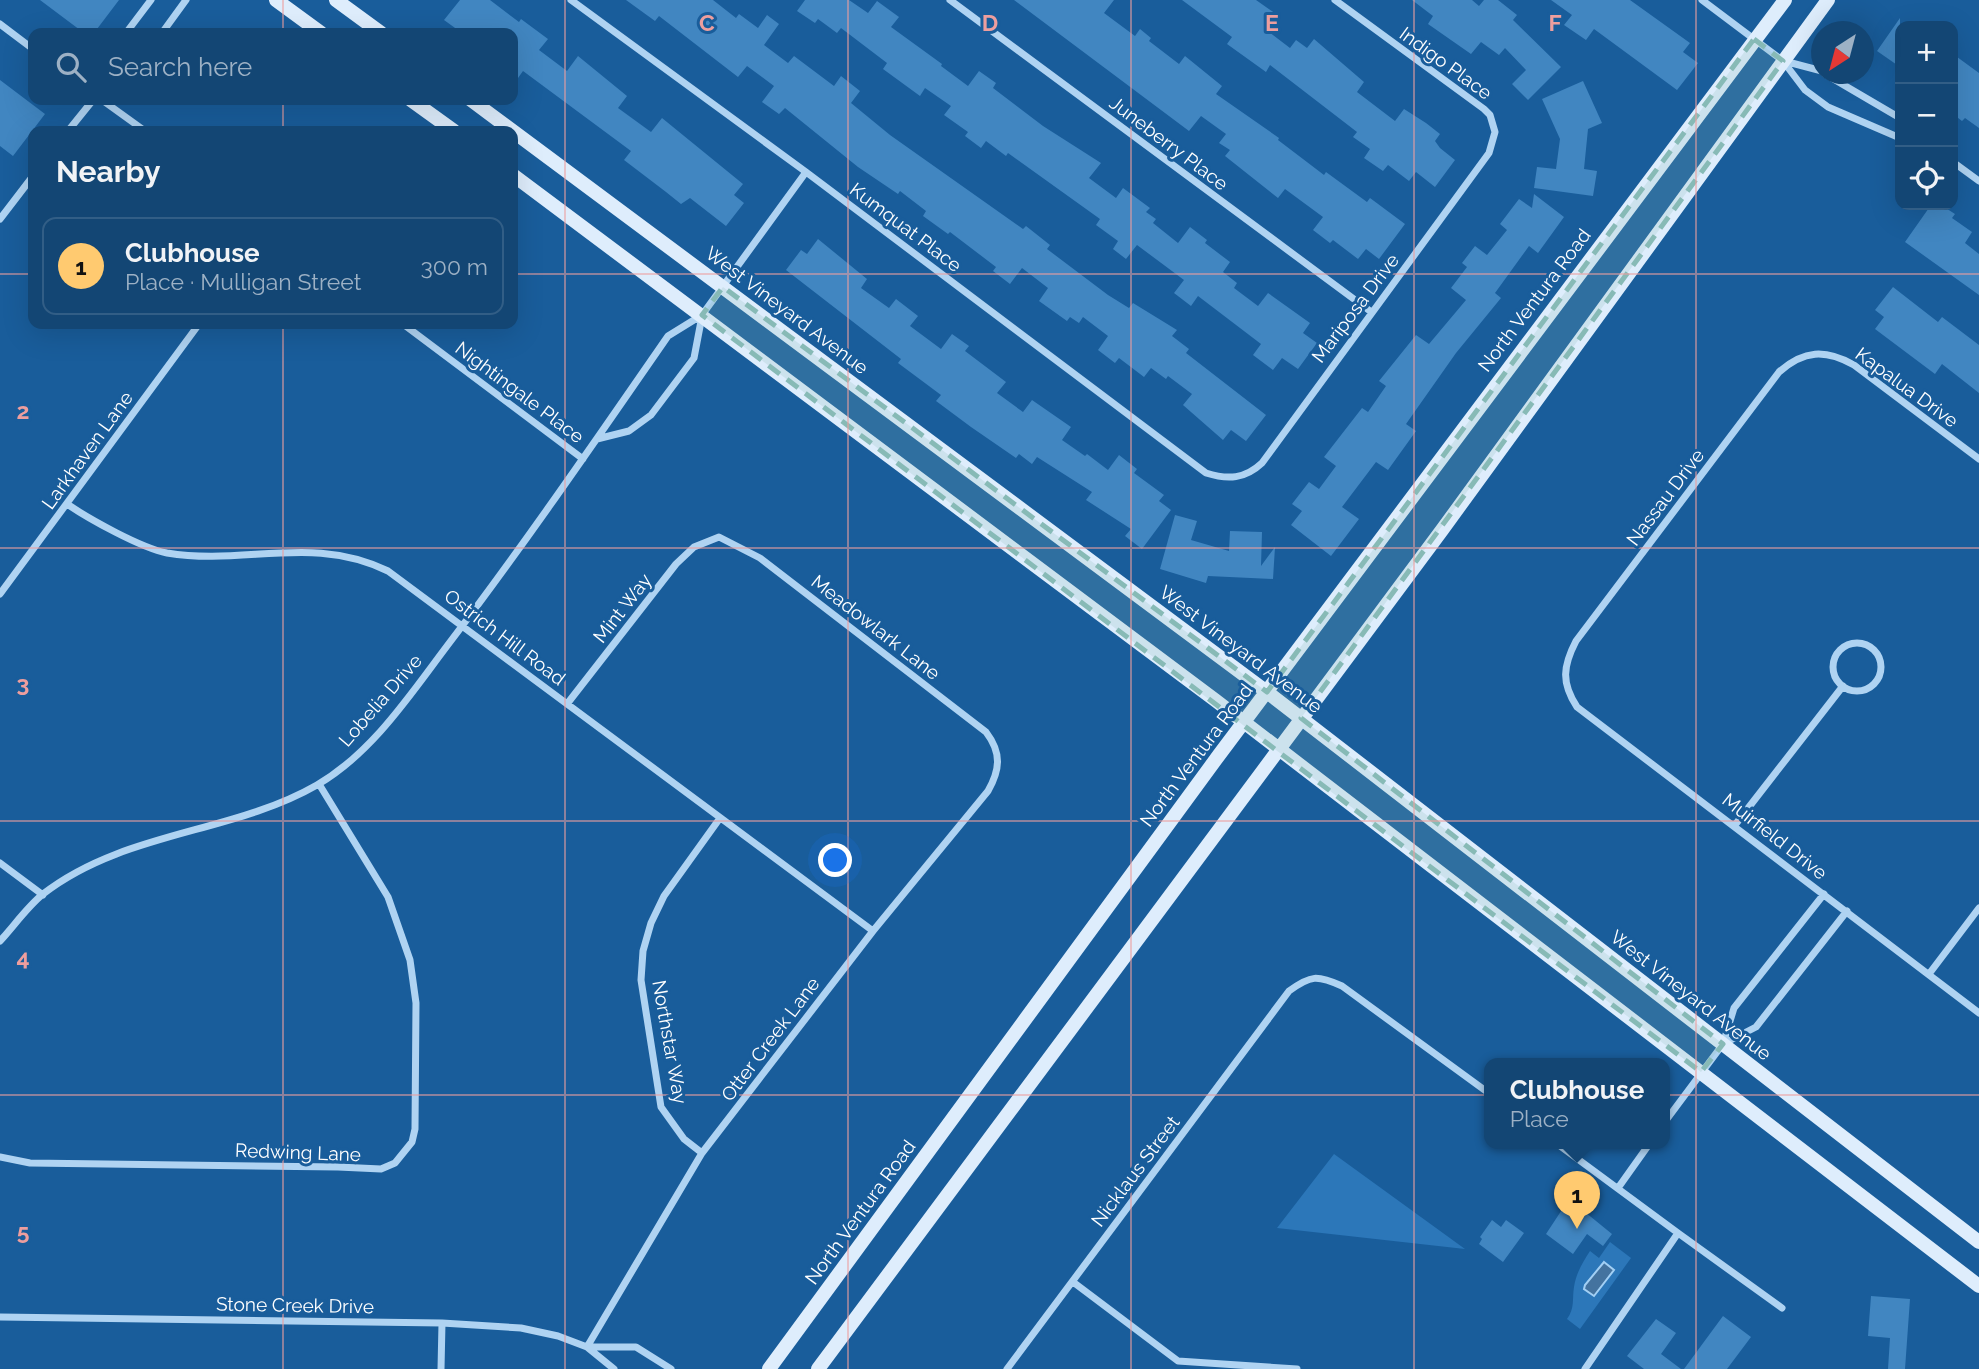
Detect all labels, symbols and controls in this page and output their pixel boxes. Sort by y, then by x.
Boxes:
text: C [699,9,715,36]
text: D [982,9,998,36]
text: E [1265,9,1279,36]
text: F [1548,9,1562,36]
north arrow [1811,21,1874,84]
map controls [1895,21,1958,210]
button: + [1895,21,1958,84]
street label: Indigo Place [1396,22,1496,104]
search box [28,28,518,105]
icon: search [52,48,90,86]
text: Search here [108,52,252,82]
button: − [1895,84,1958,147]
street label: Juneberry Place [1106,91,1232,195]
button: locate [1895,147,1958,210]
text: Nearby [56,154,160,189]
street label: Kumquat Place [846,178,966,276]
street label: North Ventura Road [1473,224,1595,376]
text: Clubhouse [125,238,260,268]
street label: West Vineyard Avenue [701,242,873,378]
street label: Mariposa Drive [1307,249,1403,367]
text: 1 [75,253,87,280]
text: 300 m [421,253,488,280]
text: Place · Mulligan Street [125,268,361,295]
street label: Nightingale Place [451,337,589,447]
street label: Kapalua Drive [1851,342,1963,432]
street label: Larkhaven Lane [37,387,137,513]
text: 2 [17,397,29,424]
street label: Nassau Drive [1622,444,1708,550]
street label: Mint Way [588,569,656,647]
street label: Meadowlark Lane [807,570,945,684]
street label: West Vineyard Avenue [1155,581,1327,717]
street label: Ostrich Hill Road [440,584,570,690]
street label: Lobelia Drive [334,649,426,751]
text: 3 [17,670,29,697]
street label: North Ventura Road [1135,679,1257,831]
street label: Muirfield Drive [1718,788,1832,884]
your location [818,843,852,877]
street label: West Vineyard Avenue [1606,925,1776,1065]
text: 4 [16,944,30,971]
street label: Otter Creek Lane [716,973,824,1105]
street label: Northstar Way [648,978,692,1106]
popup [1484,1058,1670,1149]
text: Clubhouse [1510,1075,1644,1105]
text: Place [1510,1105,1569,1132]
street label: Nicklaus Street [1086,1111,1184,1231]
street label: North Ventura Road [800,1136,920,1288]
street label: Redwing Lane [235,1139,361,1165]
pin: 1 [1554,1171,1600,1229]
text: 5 [17,1218,30,1245]
street label: Stone Creek Drive [216,1293,374,1317]

